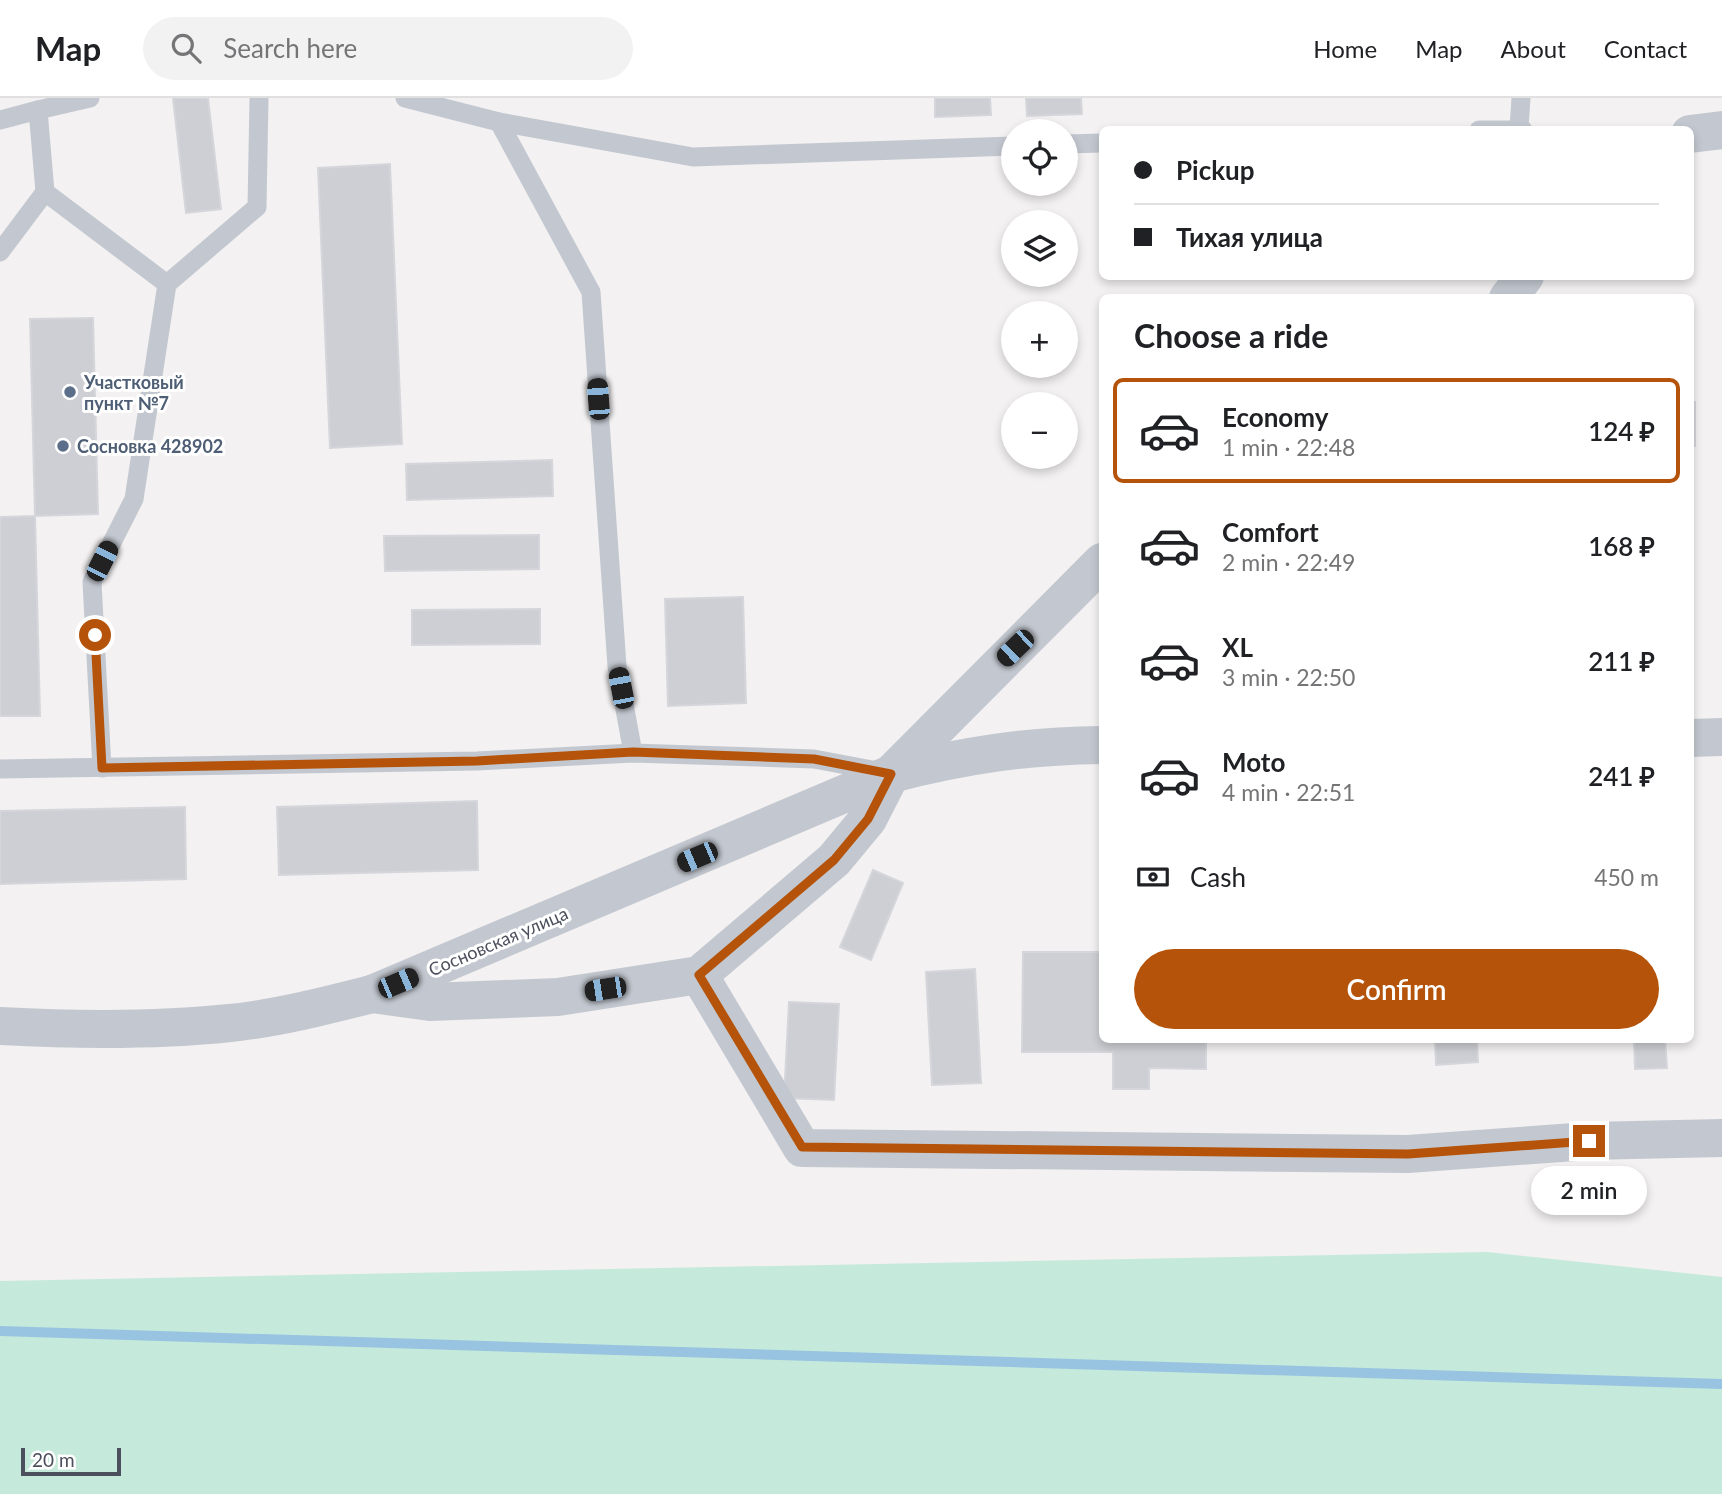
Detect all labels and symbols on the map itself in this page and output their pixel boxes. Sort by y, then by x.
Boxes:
place label: Участковый пункт №7 [83,371,184,414]
car [587,377,610,421]
marker: Участковый пункт №7 [62,384,78,400]
place label: Сосновка 428902 [77,435,223,457]
marker: Сосновка 428902 [55,438,71,454]
car [84,538,121,584]
route start [79,619,111,651]
car [993,626,1038,670]
car [607,665,636,711]
car [674,839,721,875]
street label: Сосновская улица [425,902,571,980]
car [375,965,422,1001]
car [583,975,628,1003]
route end [1573,1125,1605,1157]
callout: 2 min [1531,1166,1647,1214]
scale bar [21,1445,121,1477]

